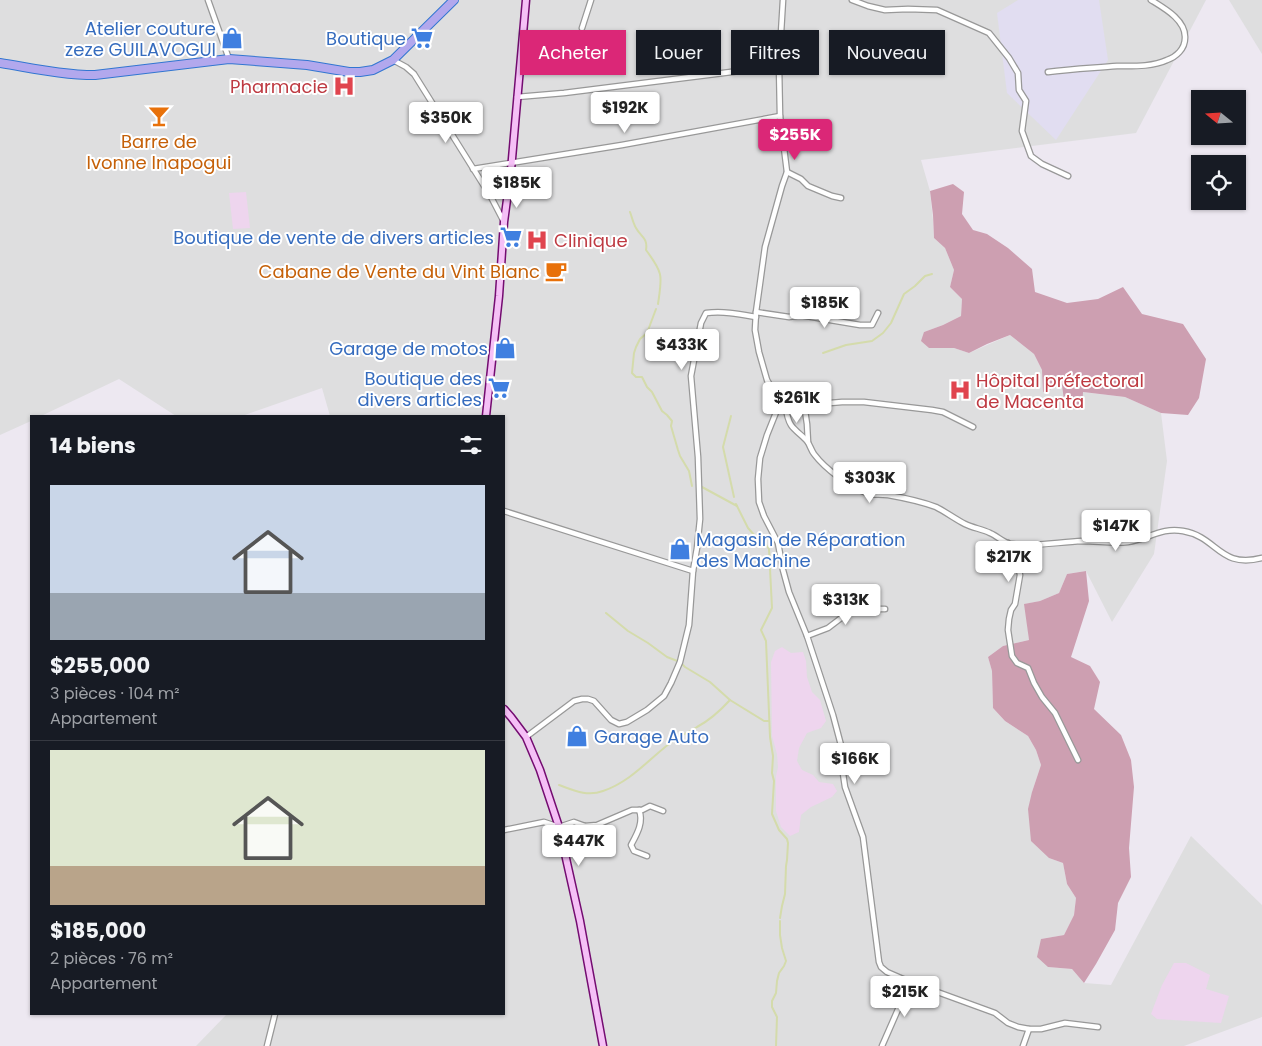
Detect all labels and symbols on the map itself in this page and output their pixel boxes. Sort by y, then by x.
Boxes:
place label: Atelier couture zeze GUILAVOGUI [65,16,216,62]
shop icon: Atelier couture zeze GUILAVOGUI [219,25,245,51]
supermarket icon: Boutique [409,25,435,51]
place label: Boutique [326,26,406,51]
hospital icon: Pharmacie [331,73,357,99]
place label: Pharmacie [230,74,328,99]
north arrow [1191,90,1246,145]
pin: $192K [590,92,660,134]
pin: $350K [411,102,481,144]
bar icon: Barre de Ivonne Inapogui [146,103,172,129]
pin: $255K [760,119,830,161]
place label: Barre de Ivonne Inapogui [87,129,231,175]
pin: $185K [482,166,552,209]
supermarket icon: Boutique de vente de divers articles [498,224,524,250]
place label: Boutique de vente de divers articles [173,225,494,250]
hospital icon: Clinique [524,227,550,253]
place label: Clinique [554,228,628,253]
cafe icon: Cabane de Vente du Vint Blanc [543,258,569,284]
place label: Cabane de Vente du Vint Blanc [259,259,540,284]
pin: $185K [790,286,860,329]
pin: $433K [647,328,717,371]
shop icon: Garage de motos [492,335,518,361]
place label: Garage de motos [329,336,488,361]
place label: Boutique des divers articles [357,366,482,412]
place label: Hôpital préfectoral de Macenta [976,368,1144,414]
supermarket icon: Boutique des divers articles [486,375,512,401]
hospital icon: Hôpital préfectoral de Macenta [947,377,973,403]
pin: $261K [762,382,832,424]
pin: $303K [835,462,905,504]
pin: $147K [1081,510,1151,552]
place label: Magasin de Réparation des Machine [696,527,906,573]
shop icon: Magasin de Réparation des Machine [667,536,693,562]
pin: $217K [974,540,1044,583]
pin: $313K [811,584,881,626]
shop icon: Garage Auto [564,723,590,749]
place label: Garage Auto [594,724,709,749]
pin: $166K [820,742,890,785]
pin: $447K [544,824,614,867]
pin: $215K [870,976,940,1018]

